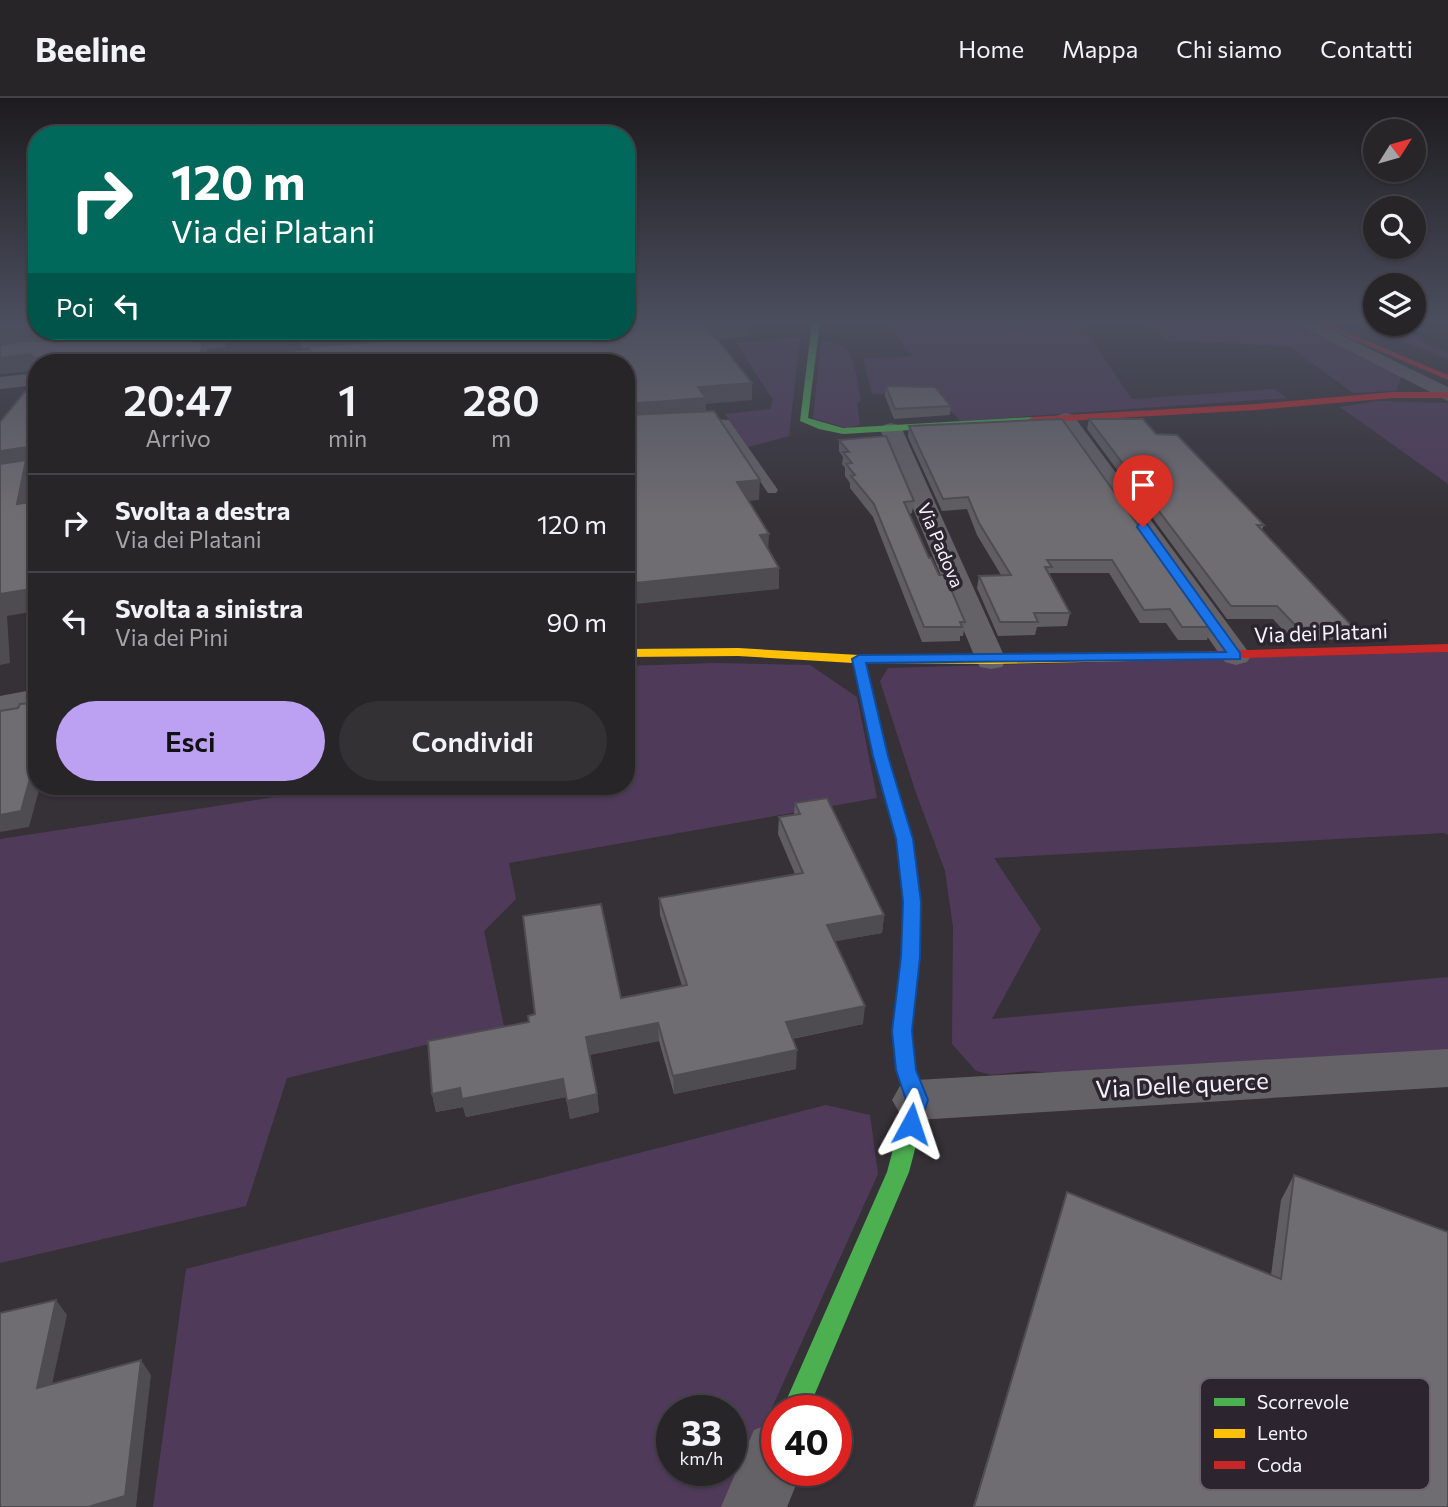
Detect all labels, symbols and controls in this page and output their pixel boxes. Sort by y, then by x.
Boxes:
text: Beeline [35,28,146,69]
text: Home [958,34,1024,63]
text: Mappa [1062,34,1138,63]
text: Chi siamo [1176,34,1282,63]
text: Contatti [1320,34,1413,63]
north arrow [1363,119,1426,182]
map controls [1363,119,1426,336]
text: 120 m [171,150,305,210]
icon: right [56,154,147,245]
button: search [1363,196,1426,259]
text: Via dei Platani [171,210,375,250]
button: layers [1363,273,1426,336]
icon: left [108,287,146,325]
text: Poi [56,291,94,322]
text: 20:47 [123,373,233,425]
text: 1 [338,373,357,425]
text: 280 [463,373,540,425]
text: Arrivo [145,424,211,452]
text: min [328,424,367,452]
text: m [491,424,511,452]
pin [1113,455,1173,527]
icon: arrive [1124,466,1162,504]
text: Svolta a destra [115,494,290,525]
street label: Via Padova [913,499,969,591]
icon: right [56,504,94,542]
text: 120 m [537,508,607,539]
text: Via dei Platani [115,525,262,553]
text: Svolta a sinistra [115,592,303,623]
icon: left [56,602,94,640]
text: 90 m [547,606,607,637]
street label: Via dei Platani [1254,617,1388,647]
text: Via dei Pini [115,623,228,651]
button: Esci [56,701,325,781]
button: Condividi [339,701,607,781]
street label: Via Delle querce [1095,1065,1269,1103]
position arrow [874,1087,948,1161]
legend [1200,1378,1430,1490]
text: Scorrevole [1257,1390,1349,1413]
speed limit sign: 40 [761,1395,852,1486]
text: 33 [681,1410,722,1453]
text: Lento [1257,1421,1308,1444]
text: km/h [680,1447,723,1469]
text: Coda [1257,1453,1302,1476]

